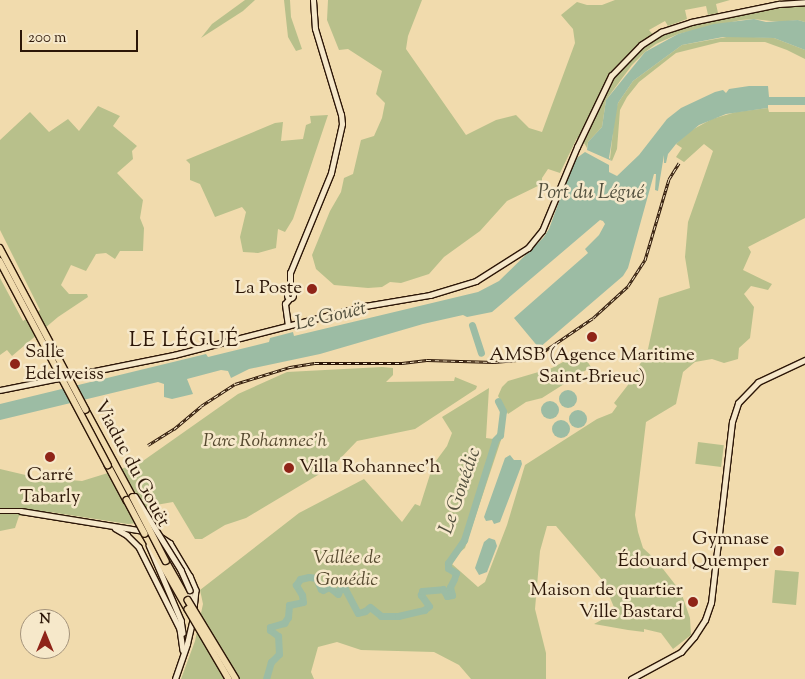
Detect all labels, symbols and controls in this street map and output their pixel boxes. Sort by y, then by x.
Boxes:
scale bar [22,20,140,52]
text: 200 m [28,28,67,49]
water label: Port du Légué [538,181,644,205]
place label: La Poste [235,278,302,300]
marker: La Poste [306,283,318,295]
water label: Le Gouët [293,297,369,337]
district label: LE LÉGUÉ [128,328,240,354]
marker: AMSB (Agence Maritime Saint-Brieuc) [586,331,598,343]
place label: Salle Edelweiss [25,342,104,386]
place label: AMSB (Agence Maritime Saint-Brieuc) [489,345,695,389]
marker: Salle Edelweiss [9,358,21,370]
street label: Viaduc du Gouët [88,397,174,531]
park label: Parc Rohannec'h [203,431,327,453]
water label: Le Gouédic [435,445,487,537]
marker: Carré Tabarly [44,451,56,463]
place label: Villa Rohannec'h [299,457,441,479]
marker: Villa Rohannec'h [283,462,295,474]
place label: Carré Tabarly [20,465,80,509]
place label: Gymnase Édouard Quemper [617,529,769,573]
marker: Gymnase Édouard Quemper [773,545,785,557]
park label: Vallée de Gouédic [313,548,381,592]
place label: Maison de quartier Ville Bastard [530,580,683,624]
marker: Maison de quartier Ville Bastard [687,596,699,608]
north arrow [20,609,70,659]
text: N [39,610,51,630]

